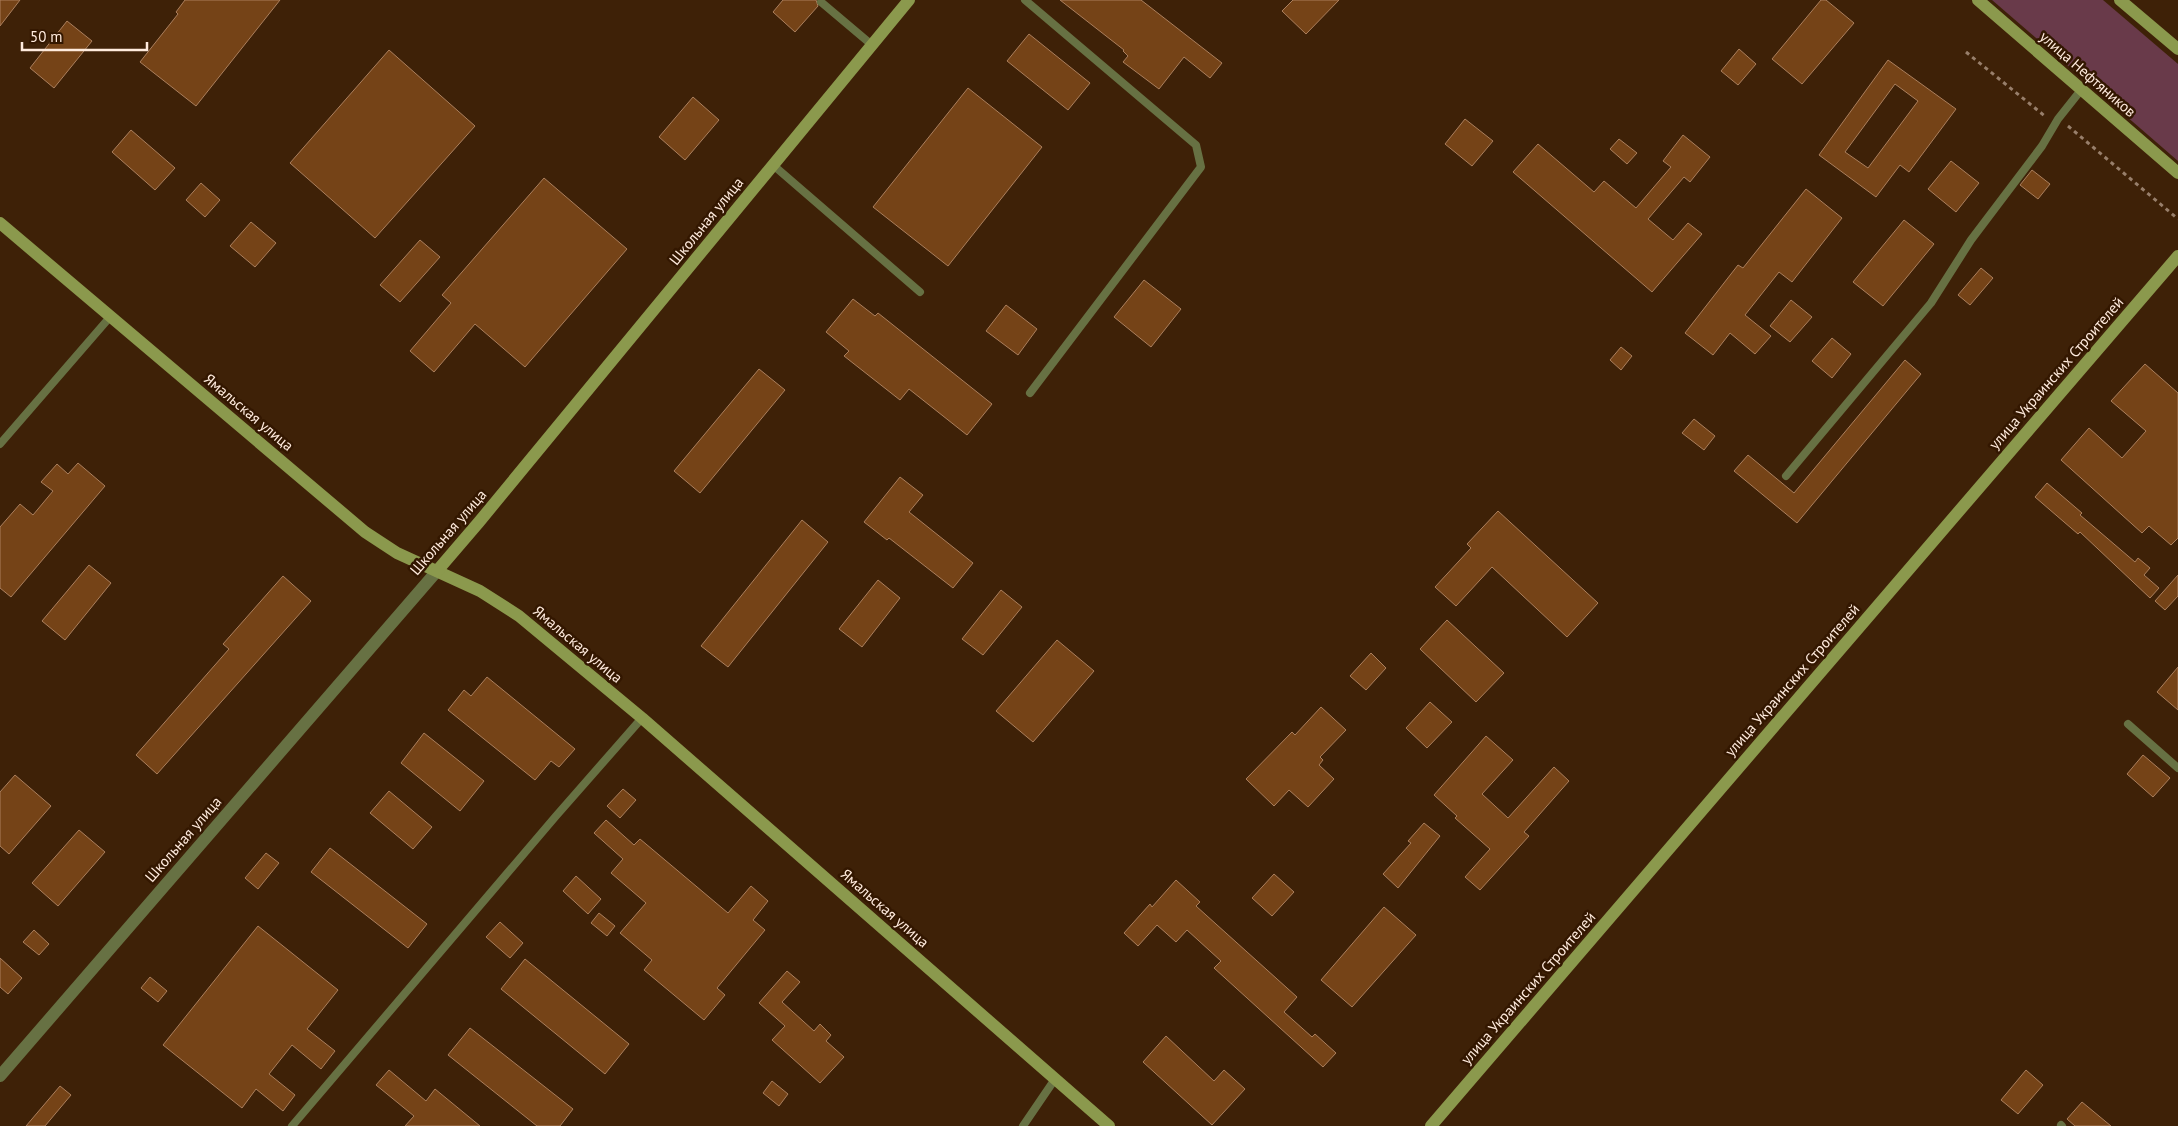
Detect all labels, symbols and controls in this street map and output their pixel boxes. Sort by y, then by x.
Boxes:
scale bar [22,20,148,52]
text: 50 m [30,27,63,46]
street label: улица Нефтяников [2036,27,2140,121]
street label: Школьная улица [665,173,747,269]
street label: улица Украинских Строителей [1985,293,2127,453]
street label: Ямальская улица [201,369,297,455]
street label: Школьная улица [406,485,490,579]
street label: улица Украинских Строителей [1721,600,1863,760]
street label: Ямальская улица [530,601,626,687]
street label: Школьная улица [141,792,225,886]
street label: Ямальская улица [837,865,933,951]
street label: улица Украинских Строителей [1457,908,1599,1068]

